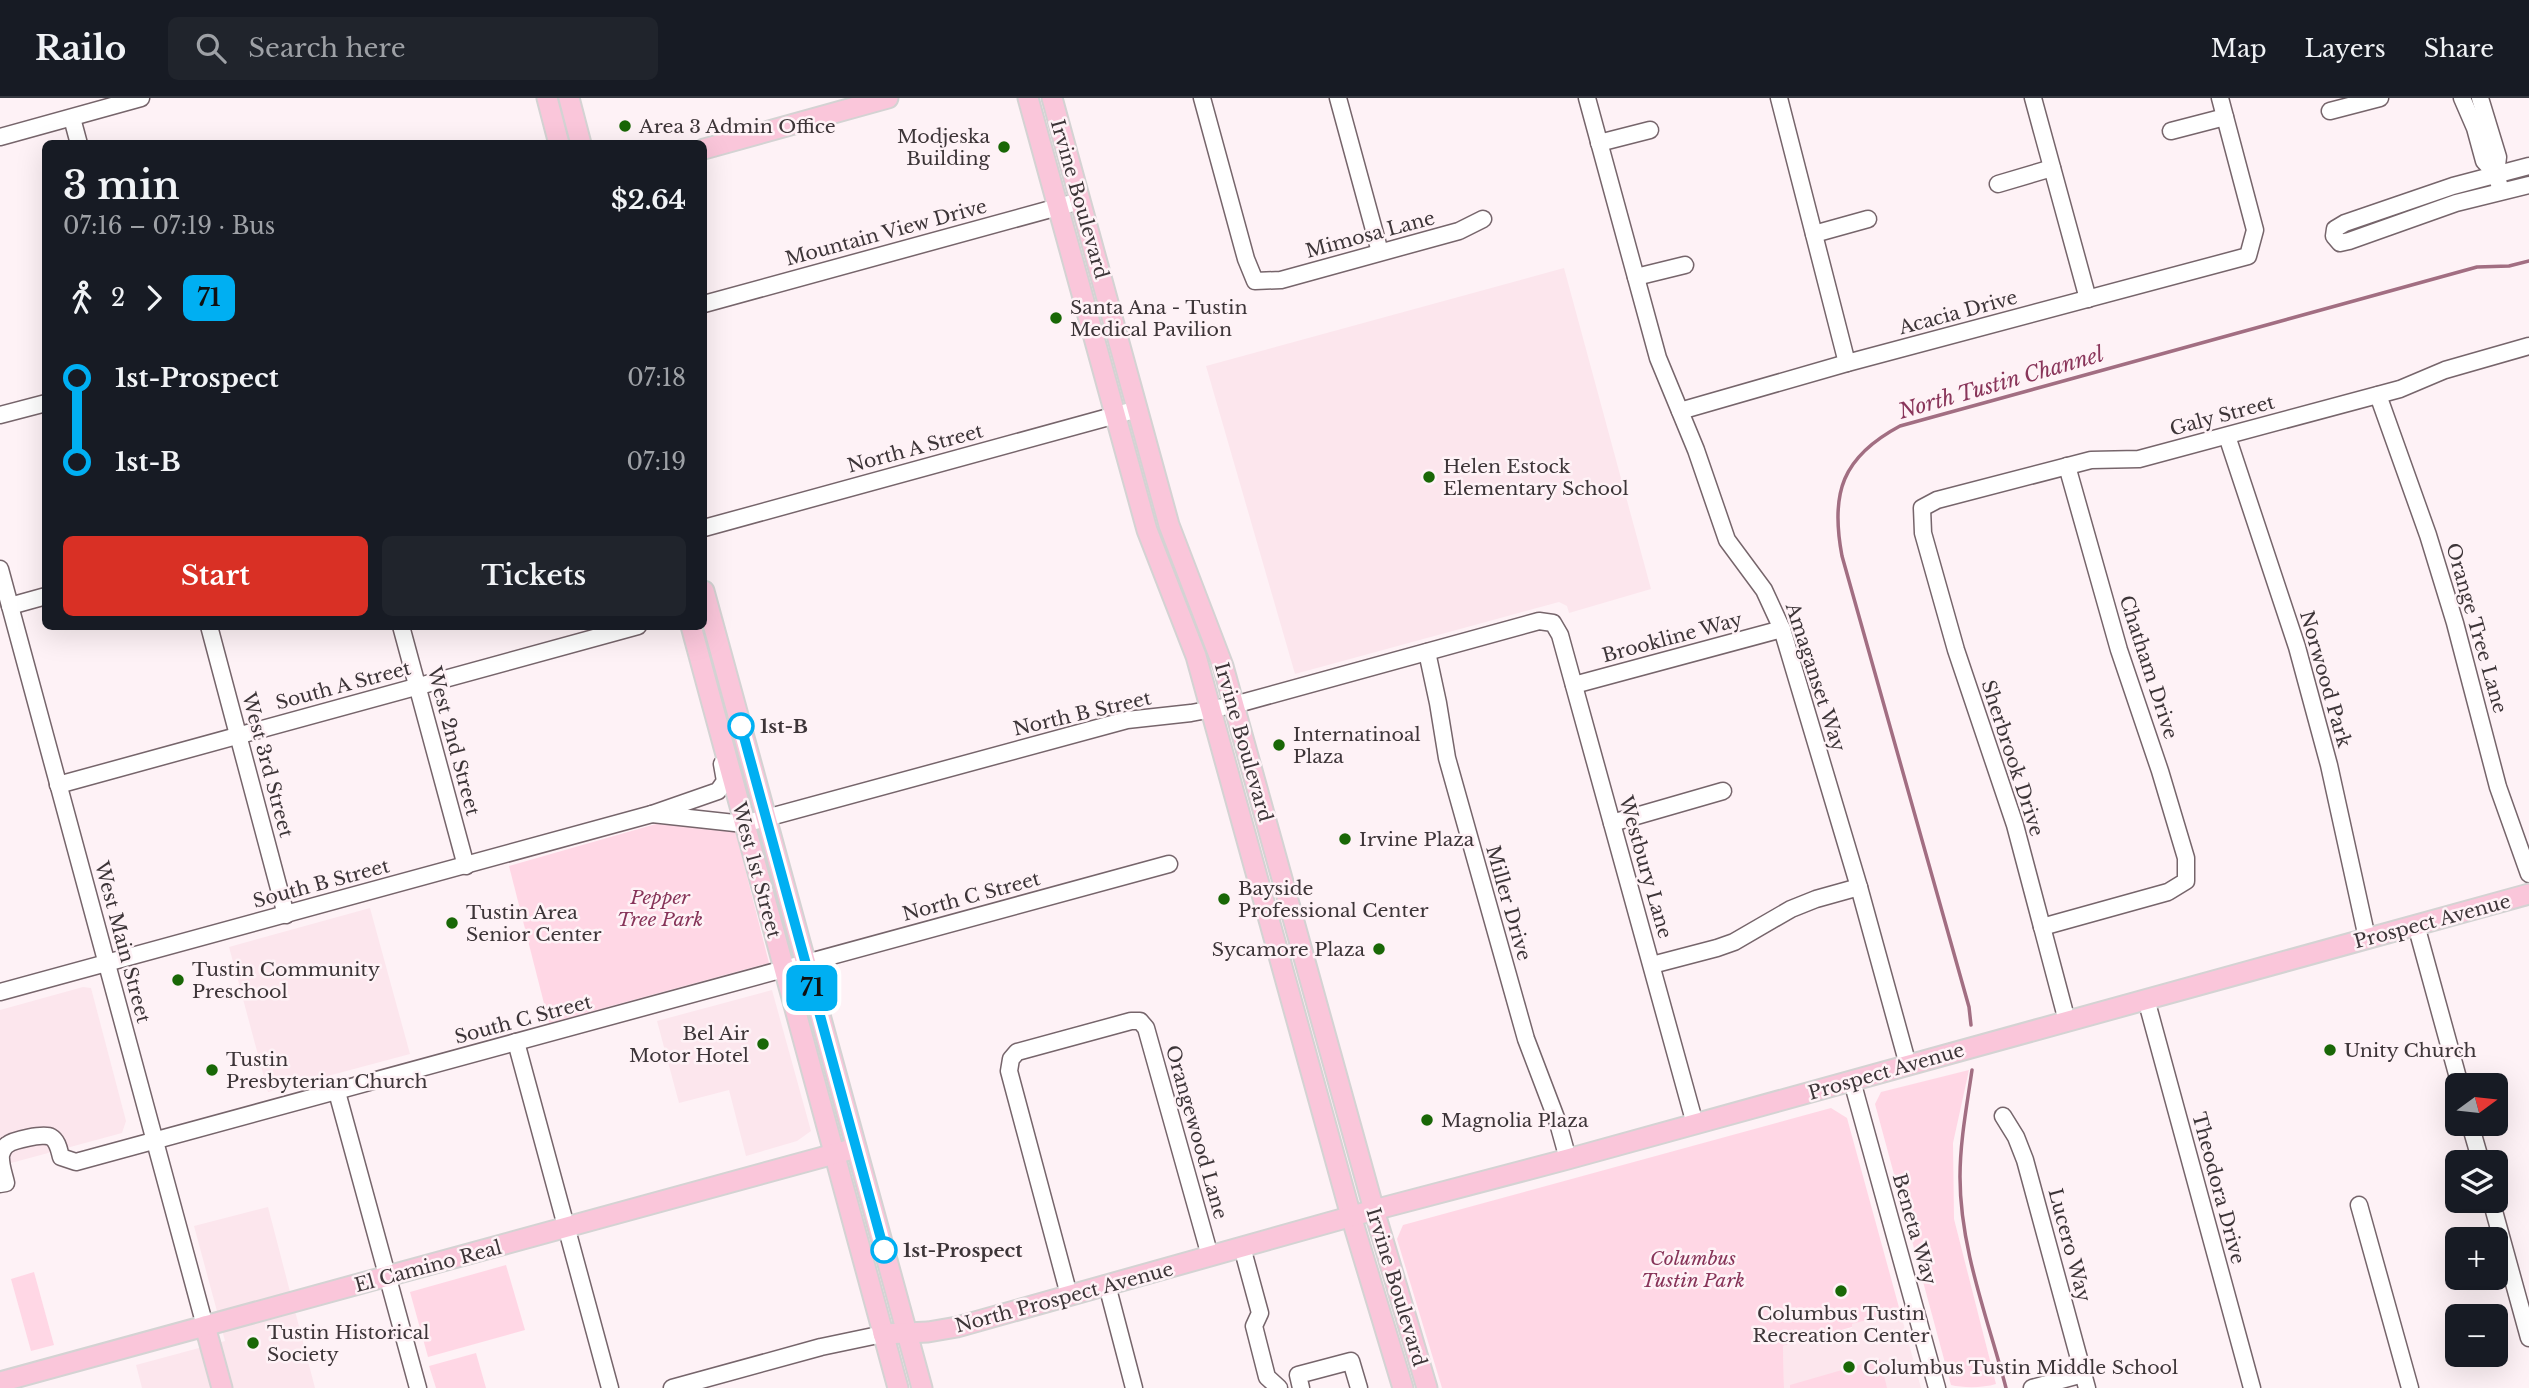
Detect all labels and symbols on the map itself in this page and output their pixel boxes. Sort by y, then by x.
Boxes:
place label: Area 3 Admin Office [638,115,836,138]
street label: Irvine Boulevard [1046,117,1113,282]
marker: Area 3 Admin Office [617,118,633,134]
place label: Modjeska Building [897,125,991,170]
marker: Modjeska Building [996,139,1012,155]
street label: Mountain View Drive [783,195,989,270]
street label: Mimosa Lane [1303,206,1437,263]
street label: Acacia Drive [1895,286,2020,340]
place label: Santa Ana - Tustin Medical Pavilion [1070,296,1248,341]
marker: Santa Ana - Tustin Medical Pavilion [1048,310,1064,326]
water label: North Tustin Channel [1895,341,2107,425]
street label: Galy Street [2167,390,2278,440]
street label: North A Street [845,419,986,478]
place label: Helen Estock Elementary School [1443,455,1629,500]
marker: Helen Estock Elementary School [1421,469,1437,485]
street label: Orange Tree Lane [2441,540,2512,716]
street label: Chatham Drive [2114,592,2183,742]
street label: Amaganset Way [1780,599,1850,754]
street label: Brookline Way [1599,608,1745,667]
street label: Norwood Park [2295,608,2356,750]
street label: South A Street [273,656,414,715]
street label: Irvine Boulevard [1210,660,1277,825]
street label: West 2nd Street [422,663,485,819]
street label: Sherbrook Drive [1976,677,2049,839]
street label: North B Street [1011,686,1154,741]
street label: West 3rd Street [237,689,298,841]
marker: 1st-B [728,713,754,739]
place label: 1st-B [760,715,808,738]
place label: Internatinoal Plaza [1293,723,1421,768]
marker: Internatinoal Plaza [1271,737,1287,753]
street label: Westbury Lane [1614,792,1677,941]
street label: West 1st Street [727,799,786,941]
place label: Irvine Plaza [1359,828,1475,851]
marker: Irvine Plaza [1337,831,1353,847]
street label: Miller Drive [1481,843,1536,963]
street label: South B Street [250,854,393,913]
street label: West Main Street [90,858,155,1026]
street label: North C Street [900,867,1043,926]
place label: Bayside Professional Center [1238,877,1429,922]
park label: Pepper Tree Park [617,886,703,931]
street label: Prospect Avenue [2351,890,2513,953]
marker: Bayside Professional Center [1216,891,1232,907]
place label: Tustin Area Senior Center [466,901,602,946]
marker: Tustin Area Senior Center [444,915,460,931]
place label: Sycamore Plaza [1212,938,1365,961]
marker: Sycamore Plaza [1371,941,1387,957]
place label: Tustin Community Preschool [192,958,380,1003]
line badge: 71 [780,965,844,1011]
marker: Tustin Community Preschool [170,972,186,988]
street label: South C Street [452,990,595,1049]
place label: Bel Air Motor Hotel [629,1022,749,1067]
marker: Bel Air Motor Hotel [755,1036,771,1052]
street label: Prospect Avenue [1806,1038,1967,1105]
place label: Unity Church [2344,1039,2477,1062]
street label: Orangewood Lane [1161,1042,1232,1222]
marker: Unity Church [2322,1042,2338,1058]
place label: Tustin Presbyterian Church [226,1048,427,1093]
marker: Tustin Presbyterian Church [204,1062,220,1078]
north arrow [2445,1073,2508,1136]
place label: Magnolia Plaza [1441,1109,1589,1132]
street label: Theodora Drive [2187,1110,2250,1266]
marker: Magnolia Plaza [1419,1112,1435,1128]
street label: Beneta Way [1888,1171,1941,1287]
street label: Lucero Way [2043,1186,2096,1304]
street label: Irvine Boulevard [1361,1205,1432,1369]
street label: El Camino Real [352,1236,504,1297]
marker: 1st-Prospect [871,1237,897,1263]
place label: 1st-Prospect [903,1239,1023,1262]
park label: Columbus Tustin Park [1641,1247,1745,1292]
street label: North Prospect Avenue [953,1257,1176,1338]
marker: Columbus Tustin Recreation Center [1833,1283,1849,1299]
place label: Columbus Tustin Recreation Center [1752,1302,1930,1347]
place label: Tustin Historical Society [267,1321,429,1366]
marker: Tustin Historical Society [245,1335,261,1351]
place label: Columbus Tustin Middle School [1863,1356,2178,1379]
marker: Columbus Tustin Middle School [1841,1359,1857,1375]

